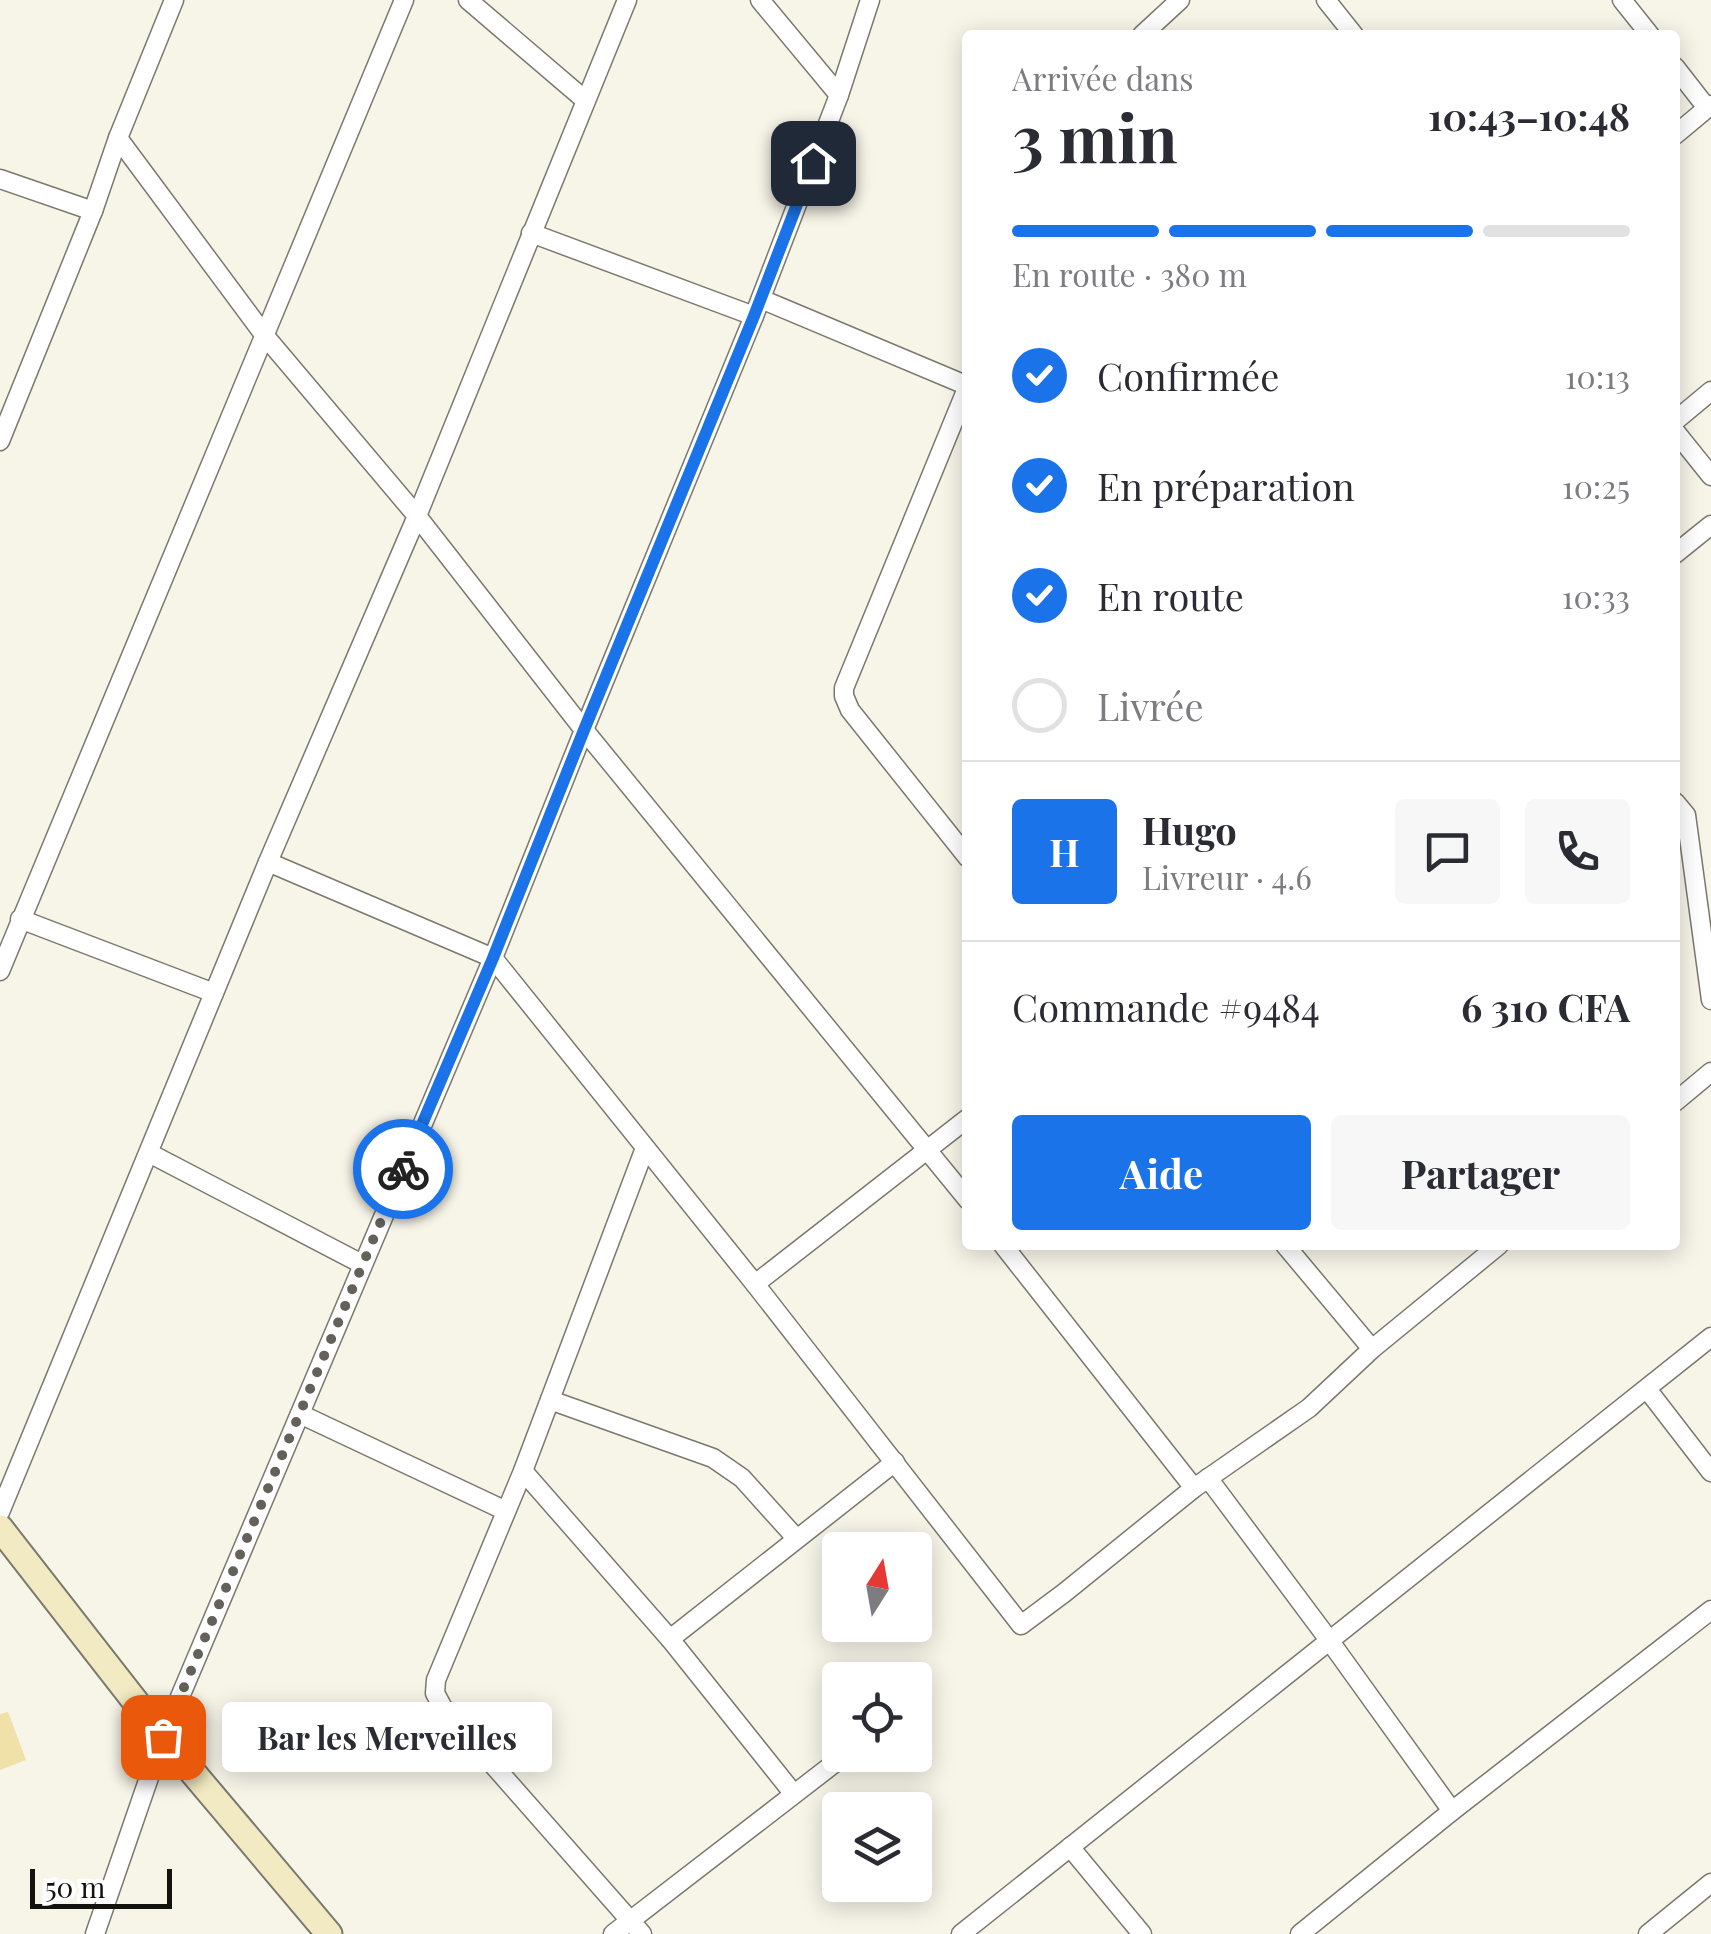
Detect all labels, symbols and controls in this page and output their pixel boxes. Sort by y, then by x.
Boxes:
text: Arrivée dans [1012,56,1194,99]
text: 10:43–10:48 [1428,90,1630,141]
text: 3 min [1012,93,1178,179]
pin [771,121,856,206]
icon: home [786,136,841,191]
text: En route · 380 m [1012,252,1247,295]
icon: check [1012,348,1067,403]
text: Confirmée [1097,350,1279,401]
text: 10:13 [1565,354,1630,397]
icon: check [1012,458,1067,513]
text: En préparation [1097,460,1355,511]
text: 10:25 [1562,464,1630,507]
icon: check [1012,568,1067,623]
text: En route [1097,570,1244,621]
text: 10:33 [1562,574,1630,617]
text: Livrée [1097,680,1204,731]
button: chat [1395,799,1500,904]
button: phone [1525,799,1630,904]
text: Hugo [1142,804,1237,855]
text: H [1049,826,1080,877]
text: Livreur · 4.6 [1142,855,1312,898]
text: Commande #9484 [1012,981,1320,1032]
text: 6 310 CFA [1461,981,1630,1032]
button: Aide [1012,1115,1311,1230]
button: Partager [1331,1115,1630,1230]
courier [353,1119,453,1219]
icon: bike [376,1142,431,1197]
north arrow [822,1532,932,1642]
map controls [822,1532,932,1902]
button: locate [822,1662,932,1772]
pin [121,1695,206,1780]
callout: Bar les Merveilles [223,1702,553,1772]
icon: bag [136,1710,191,1765]
text: Bar les Merveilles [257,1715,517,1758]
button: layers [822,1792,932,1902]
scale bar [30,1864,172,1908]
text: 50 m [45,1868,105,1905]

